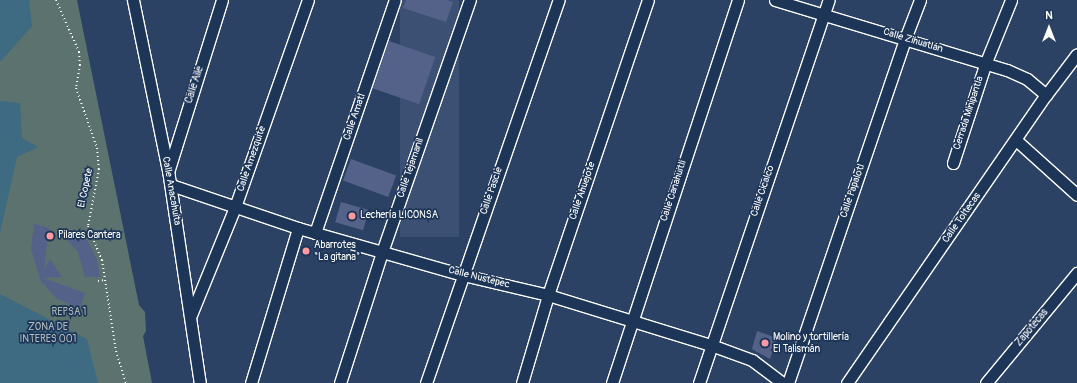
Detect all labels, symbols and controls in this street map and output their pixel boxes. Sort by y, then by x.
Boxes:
north arrow [1029,8,1069,48]
text: N [1045,9,1053,22]
street label: Calle Zihuatlán [882,26,944,56]
street label: Calle Aile [183,65,207,105]
street label: Cerrada Minipantla [951,75,987,151]
street label: Calle Amatl [341,92,369,142]
street label: Calle Amezquite [235,125,269,193]
street label: Calle Tejamanil [395,136,427,200]
street label: Calle Anacahuita [159,156,183,226]
street label: Calle Canahuitli [659,159,689,223]
street label: Calle Ahuejote [567,160,599,222]
street label: Calle Papalotl [838,163,868,219]
street label: Calle Cicalco [749,164,777,218]
street label: Calle Pascle [478,166,506,216]
street label: El Copete [76,167,96,209]
street label: Calle Toltecas [940,191,984,245]
place label: Lechería LICONSA [360,210,438,222]
marker: Lechería LICONSA [347,211,357,221]
place label: Pilares Cantera [58,230,121,242]
marker: Pilares Cantera [45,231,55,241]
place label: Abarrotes "La gitana" [314,239,360,262]
marker: Abarrotes "La gitana" [301,246,311,256]
street label: Calle Nustepec [447,265,511,291]
park label: REPSA 1 [52,307,86,319]
street label: Zapotecas [1013,307,1051,349]
park label: ZONA DE INTERES 001 [20,321,76,344]
place label: Molino y tortillería El Talismán [773,331,849,354]
marker: Molino y tortillería El Talismán [760,338,770,348]

